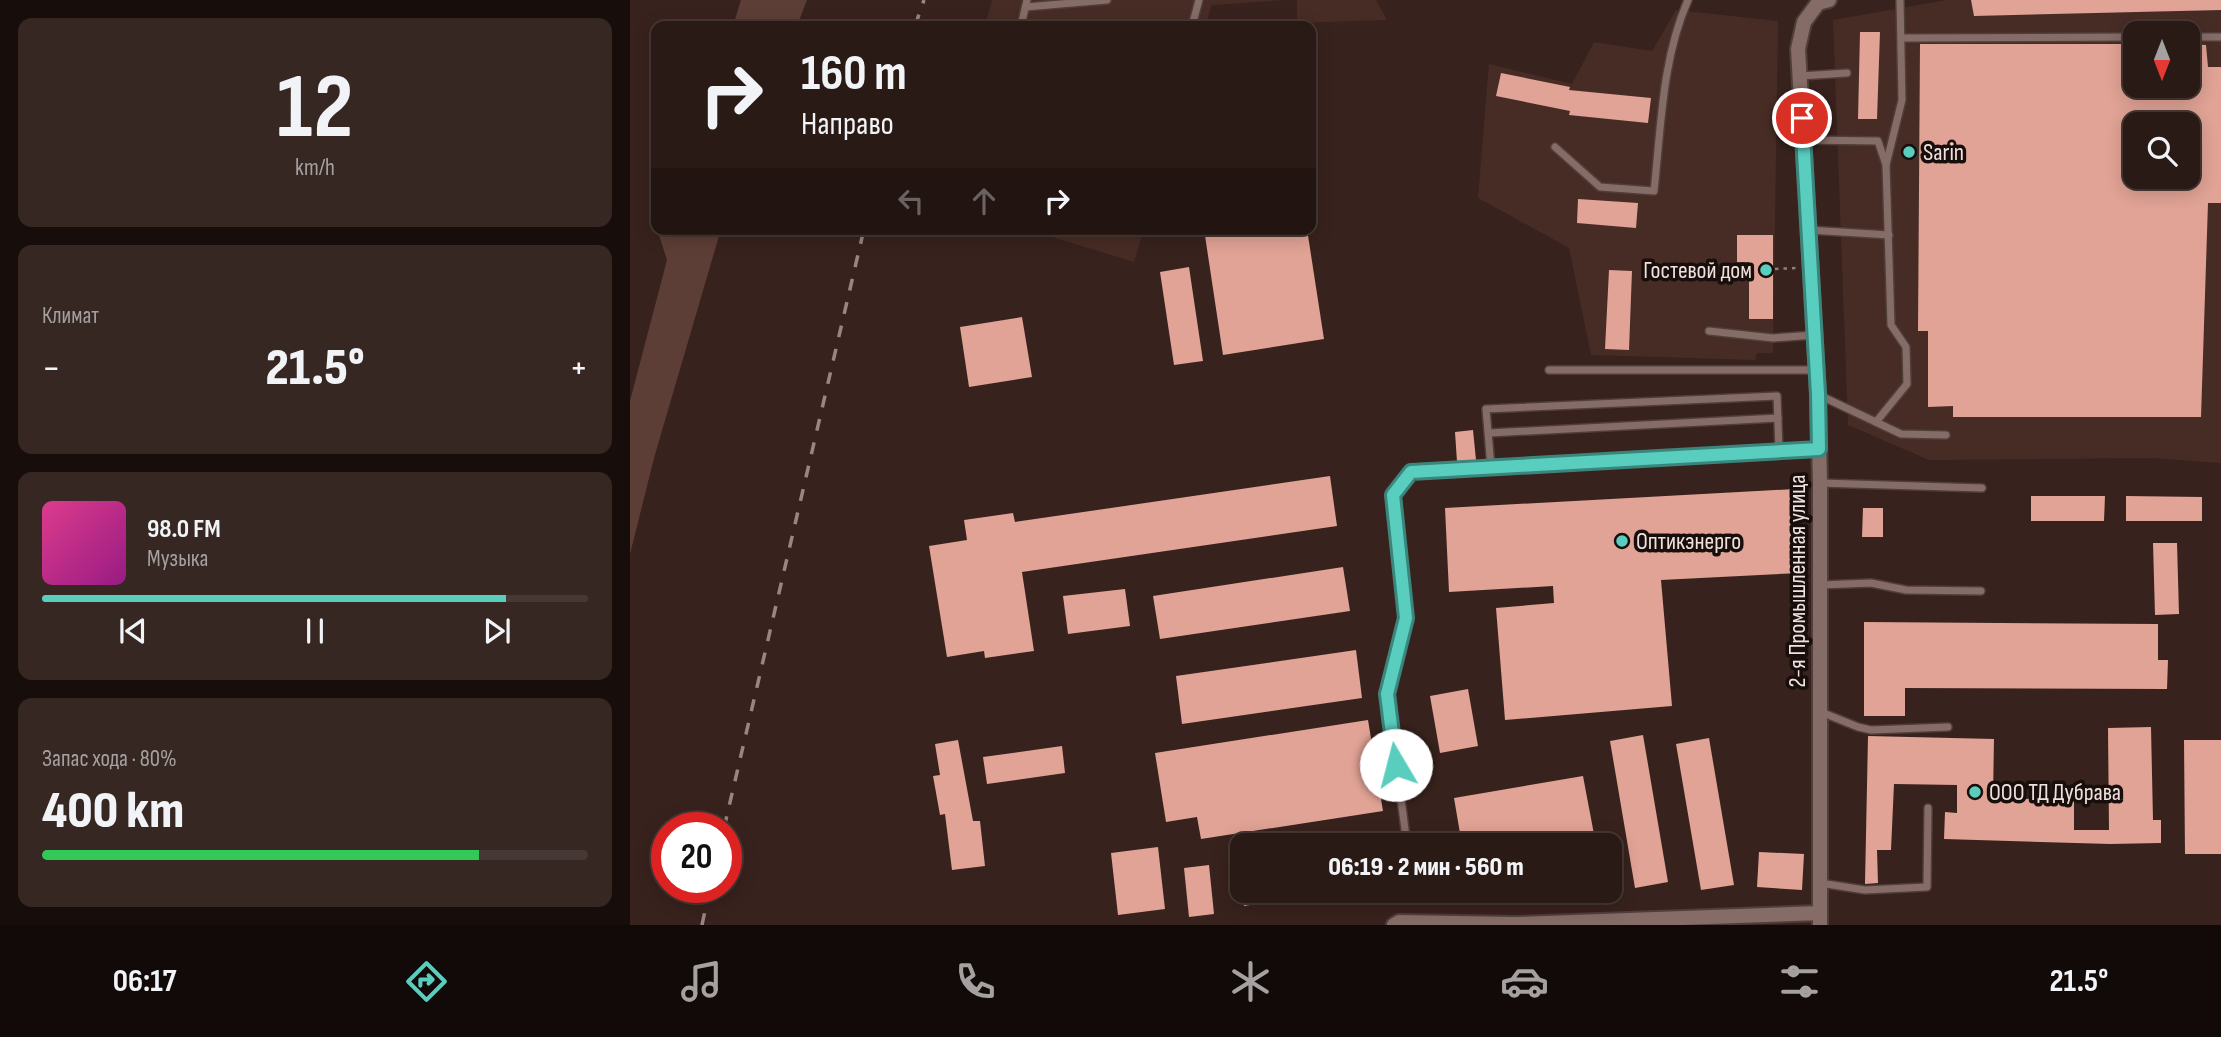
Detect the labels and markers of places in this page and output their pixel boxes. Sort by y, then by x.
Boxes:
pin [1772,88,1832,148]
place label: Sarin [1923,138,1964,167]
marker: Sarin [1901,144,1917,160]
place label: Гостевой дом [1643,256,1752,285]
marker: Гостевой дом [1758,262,1774,278]
place label: Оптикэнерго [1636,527,1741,556]
marker: Оптикэнерго [1614,533,1630,549]
place label: ООО ТД Дубрава [1989,778,2121,807]
marker: ООО ТД Дубрава [1967,784,1983,800]

